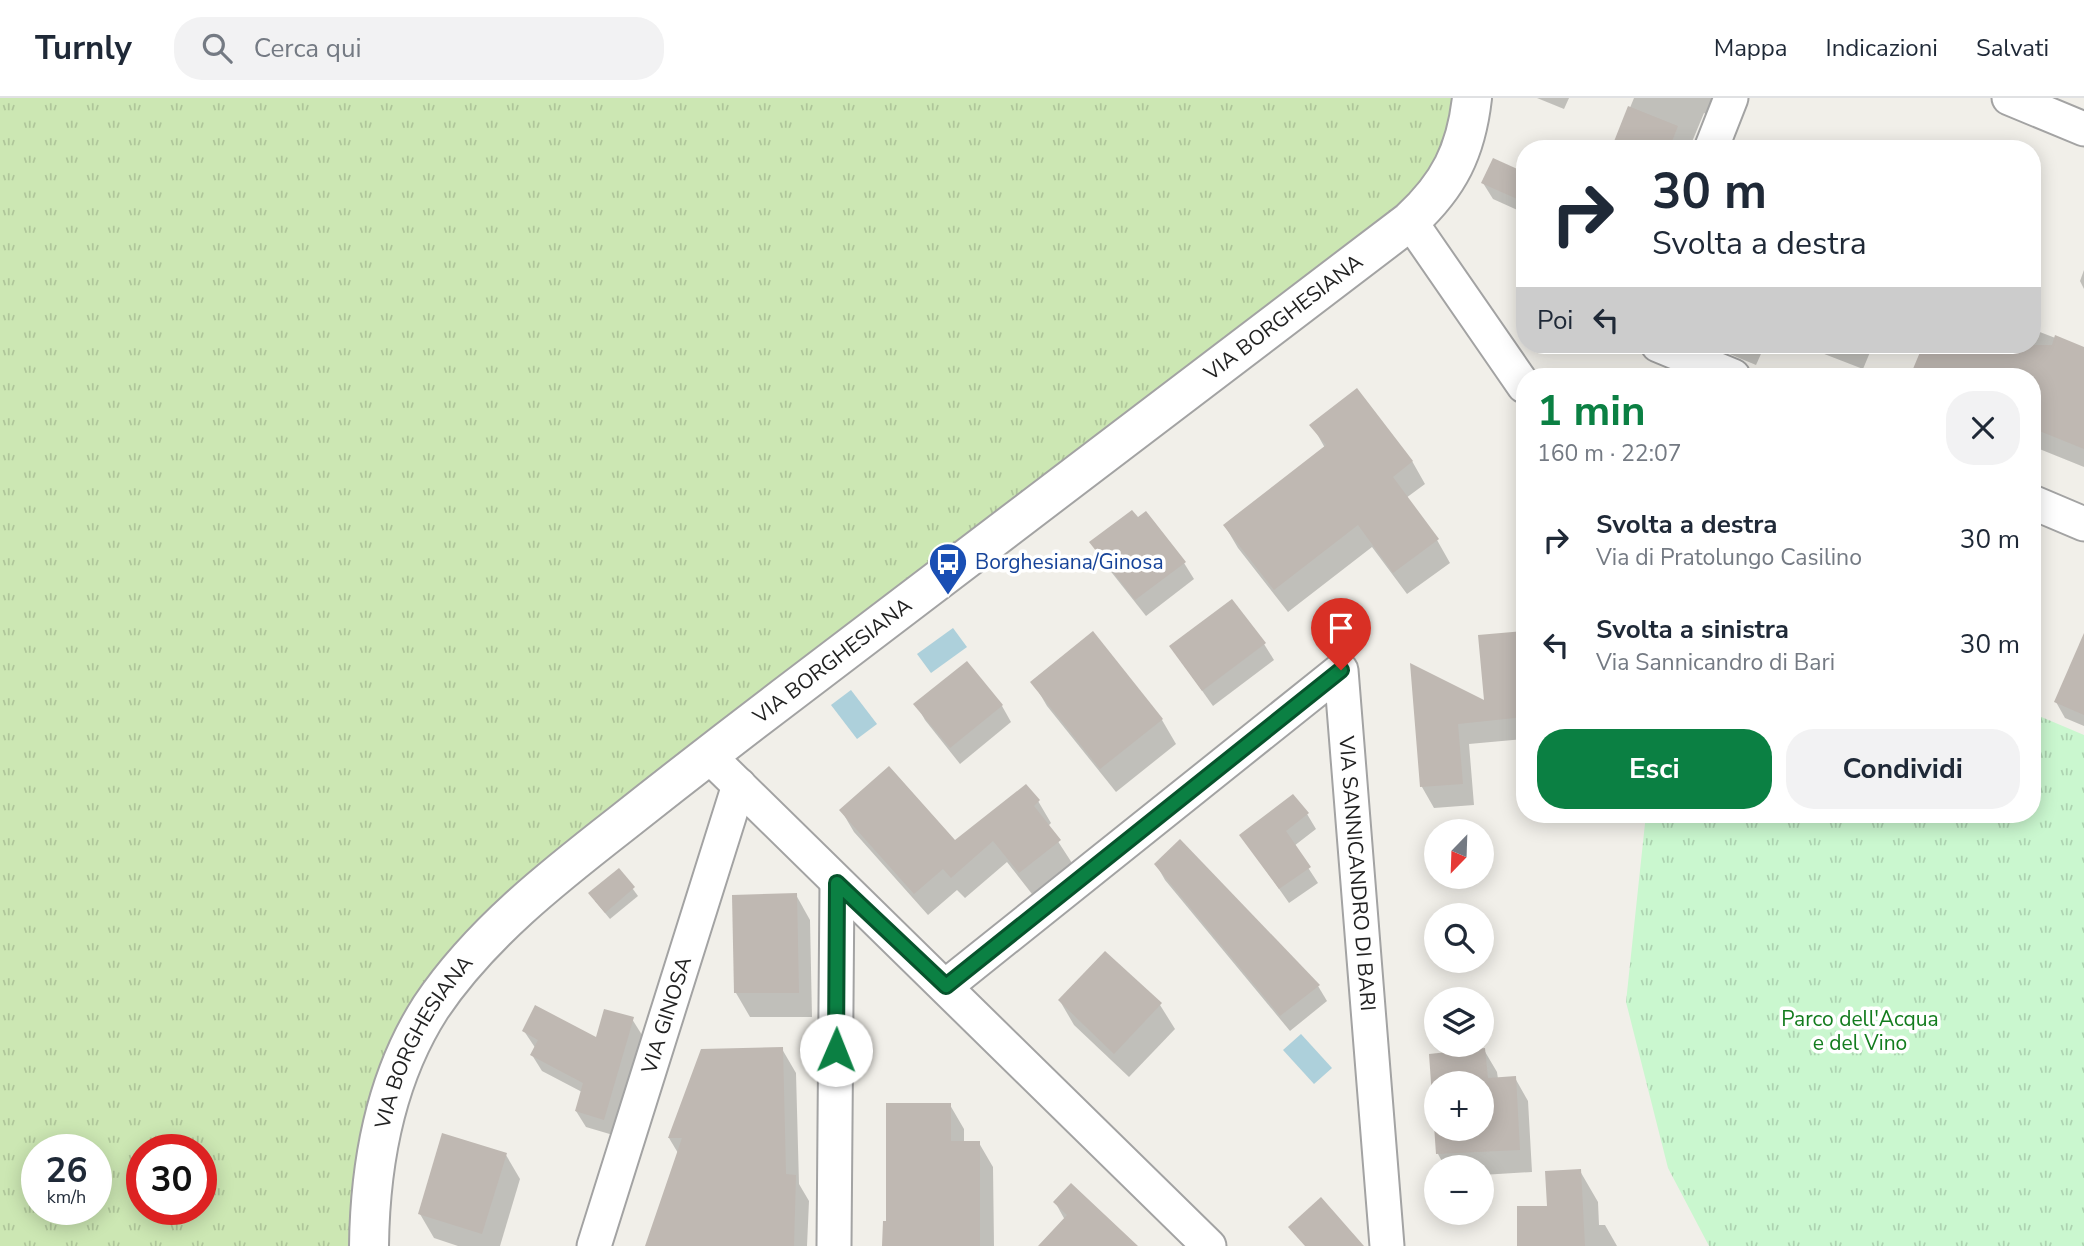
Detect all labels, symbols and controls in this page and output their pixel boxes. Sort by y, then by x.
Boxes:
search box [174,17,664,80]
text: Turnly [35,26,132,71]
icon: search [198,29,236,67]
text: Cerca qui [254,31,362,66]
text: Mappa [1714,32,1788,64]
text: Indicazioni [1826,32,1938,64]
text: Salvati [1976,32,2049,64]
text: 30 m [1652,158,1767,225]
icon: right [1537,168,1628,259]
text: Svolta a destra [1652,222,1867,265]
street label: VIA BORGHESIANA [1198,248,1369,387]
icon: left [1587,301,1625,339]
text: Poi [1537,303,1573,338]
text: 1 min [1537,383,1646,440]
button: close [1946,391,2020,465]
text: 160 m · 22:07 [1537,438,1682,469]
text: Svolta a destra [1596,507,1778,542]
icon: right [1537,521,1575,559]
text: 30 m [1960,522,2020,557]
bus stop icon: Borghesiana/Ginosa [927,541,969,596]
text: Via di Pratolungo Casilino [1596,542,1862,573]
place label: Borghesiana/Ginosa [975,548,1164,576]
street label: VIA BORGHESIANA [746,591,917,731]
pin [1311,598,1371,670]
icon: arrive [1322,609,1360,647]
text: Svolta a sinistra [1596,612,1789,647]
icon: left [1537,626,1575,664]
text: 30 m [1960,627,2020,662]
text: Via Sannicandro di Bari [1596,647,1835,678]
button: Esci [1537,729,1772,809]
button: Condividi [1786,729,2020,809]
street label: VIA SANNICANDRO DI BARI [1332,734,1382,1012]
north arrow [1424,819,1494,889]
map controls [1424,819,1494,1225]
button: search [1424,903,1494,973]
street label: VIA BORGHESIANA [368,950,479,1132]
street label: VIA GINOSA [635,953,698,1078]
button: layers [1424,987,1494,1057]
park label: Parco dell'Acqua e del Vino [1781,1005,1939,1057]
position arrow [799,1013,873,1087]
button: + [1424,1071,1494,1141]
speed limit sign: 30 [126,1134,217,1225]
text: 26 [45,1147,88,1194]
button: − [1424,1155,1494,1225]
text: km/h [47,1185,86,1209]

